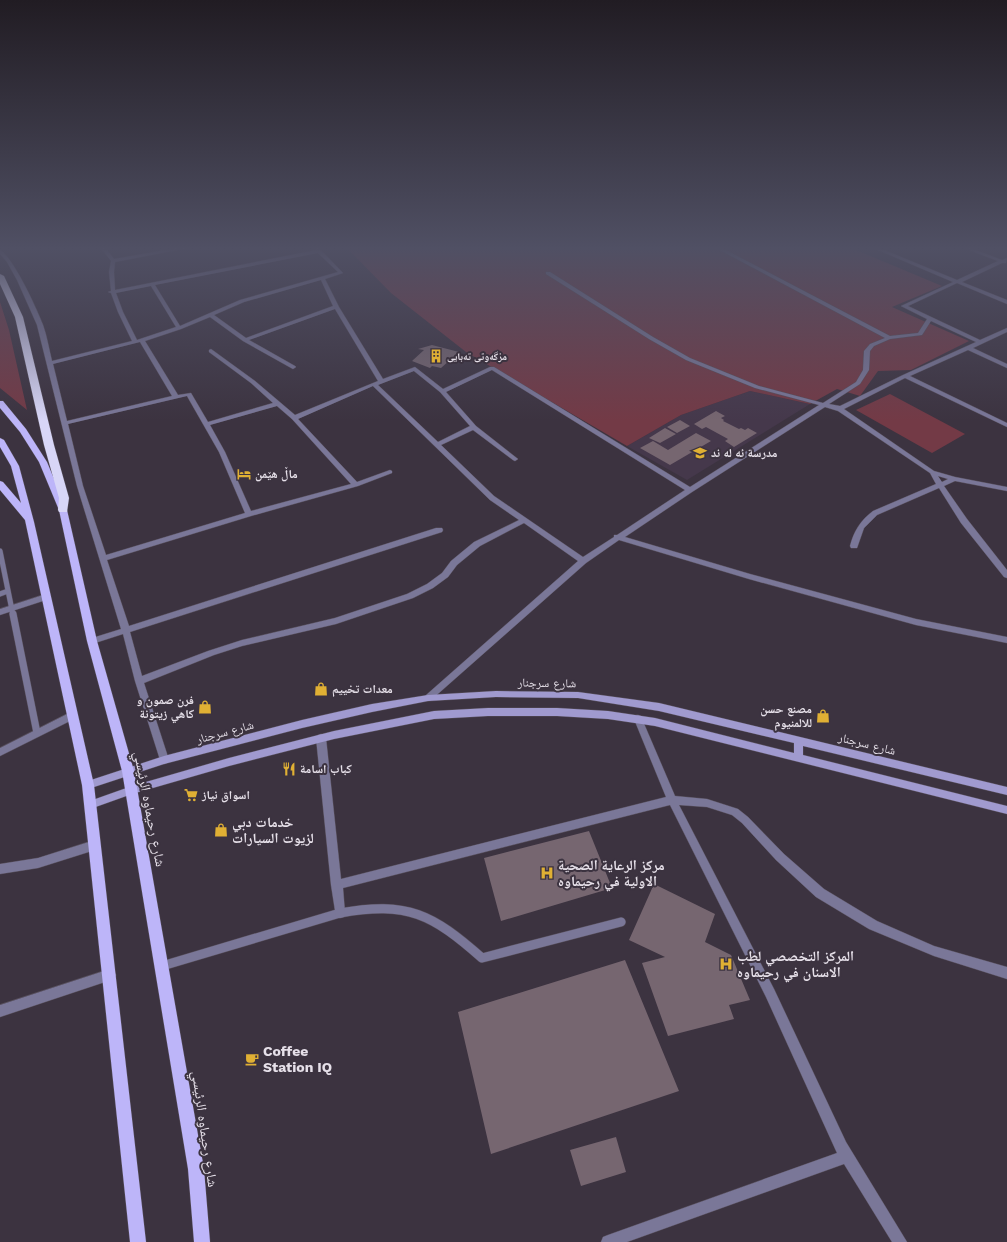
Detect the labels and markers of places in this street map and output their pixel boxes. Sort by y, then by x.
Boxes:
building icon: مزگەوتی تەبایی [428,348,444,364]
place label: مزگەوتی تەبایی [447,351,507,363]
school or university icon: مدرسة ئه له ند [692,445,708,461]
place label: مدرسة ئه له ند [711,446,778,460]
hotel icon: ماڵ هێمن [236,466,252,482]
place label: ماڵ هێمن [255,466,298,482]
shop icon: معدات تخييم [313,681,329,697]
place label: معدات تخييم [332,682,393,697]
place label: فرن صمون و كاهي زيتونة [136,693,195,724]
shop icon: فرن صمون و كاهي زيتونة [197,699,213,715]
place label: مصنع حسن للالمنيوم [760,702,812,731]
shop icon: مصنع حسن للالمنيوم [815,708,831,724]
restaurant icon: كباب اسامة [281,761,297,777]
place label: كباب اسامة [300,762,353,776]
supermarket icon: اسواق نياز [183,787,199,803]
place label: اسواق نياز [201,788,250,803]
place label: خدمات دبي لزيوت السيارات [232,814,314,846]
shop icon: خدمات دبي لزيوت السيارات [213,822,229,838]
place label: مركز الرعاية الصحیة الاولية في رحيماوه [558,857,665,892]
hospital icon: مركز الرعاية الصحیة الاولية في رحيماوه [539,865,555,881]
place label: المركز التخصصي لطب الاسنان في رحيماوه [737,948,854,983]
hospital icon: المركز التخصصي لطب الاسنان في رحيماوه [718,956,734,972]
place label: Coffee Station IQ [263,1043,332,1075]
cafe icon: Coffee Station IQ [244,1051,260,1067]

